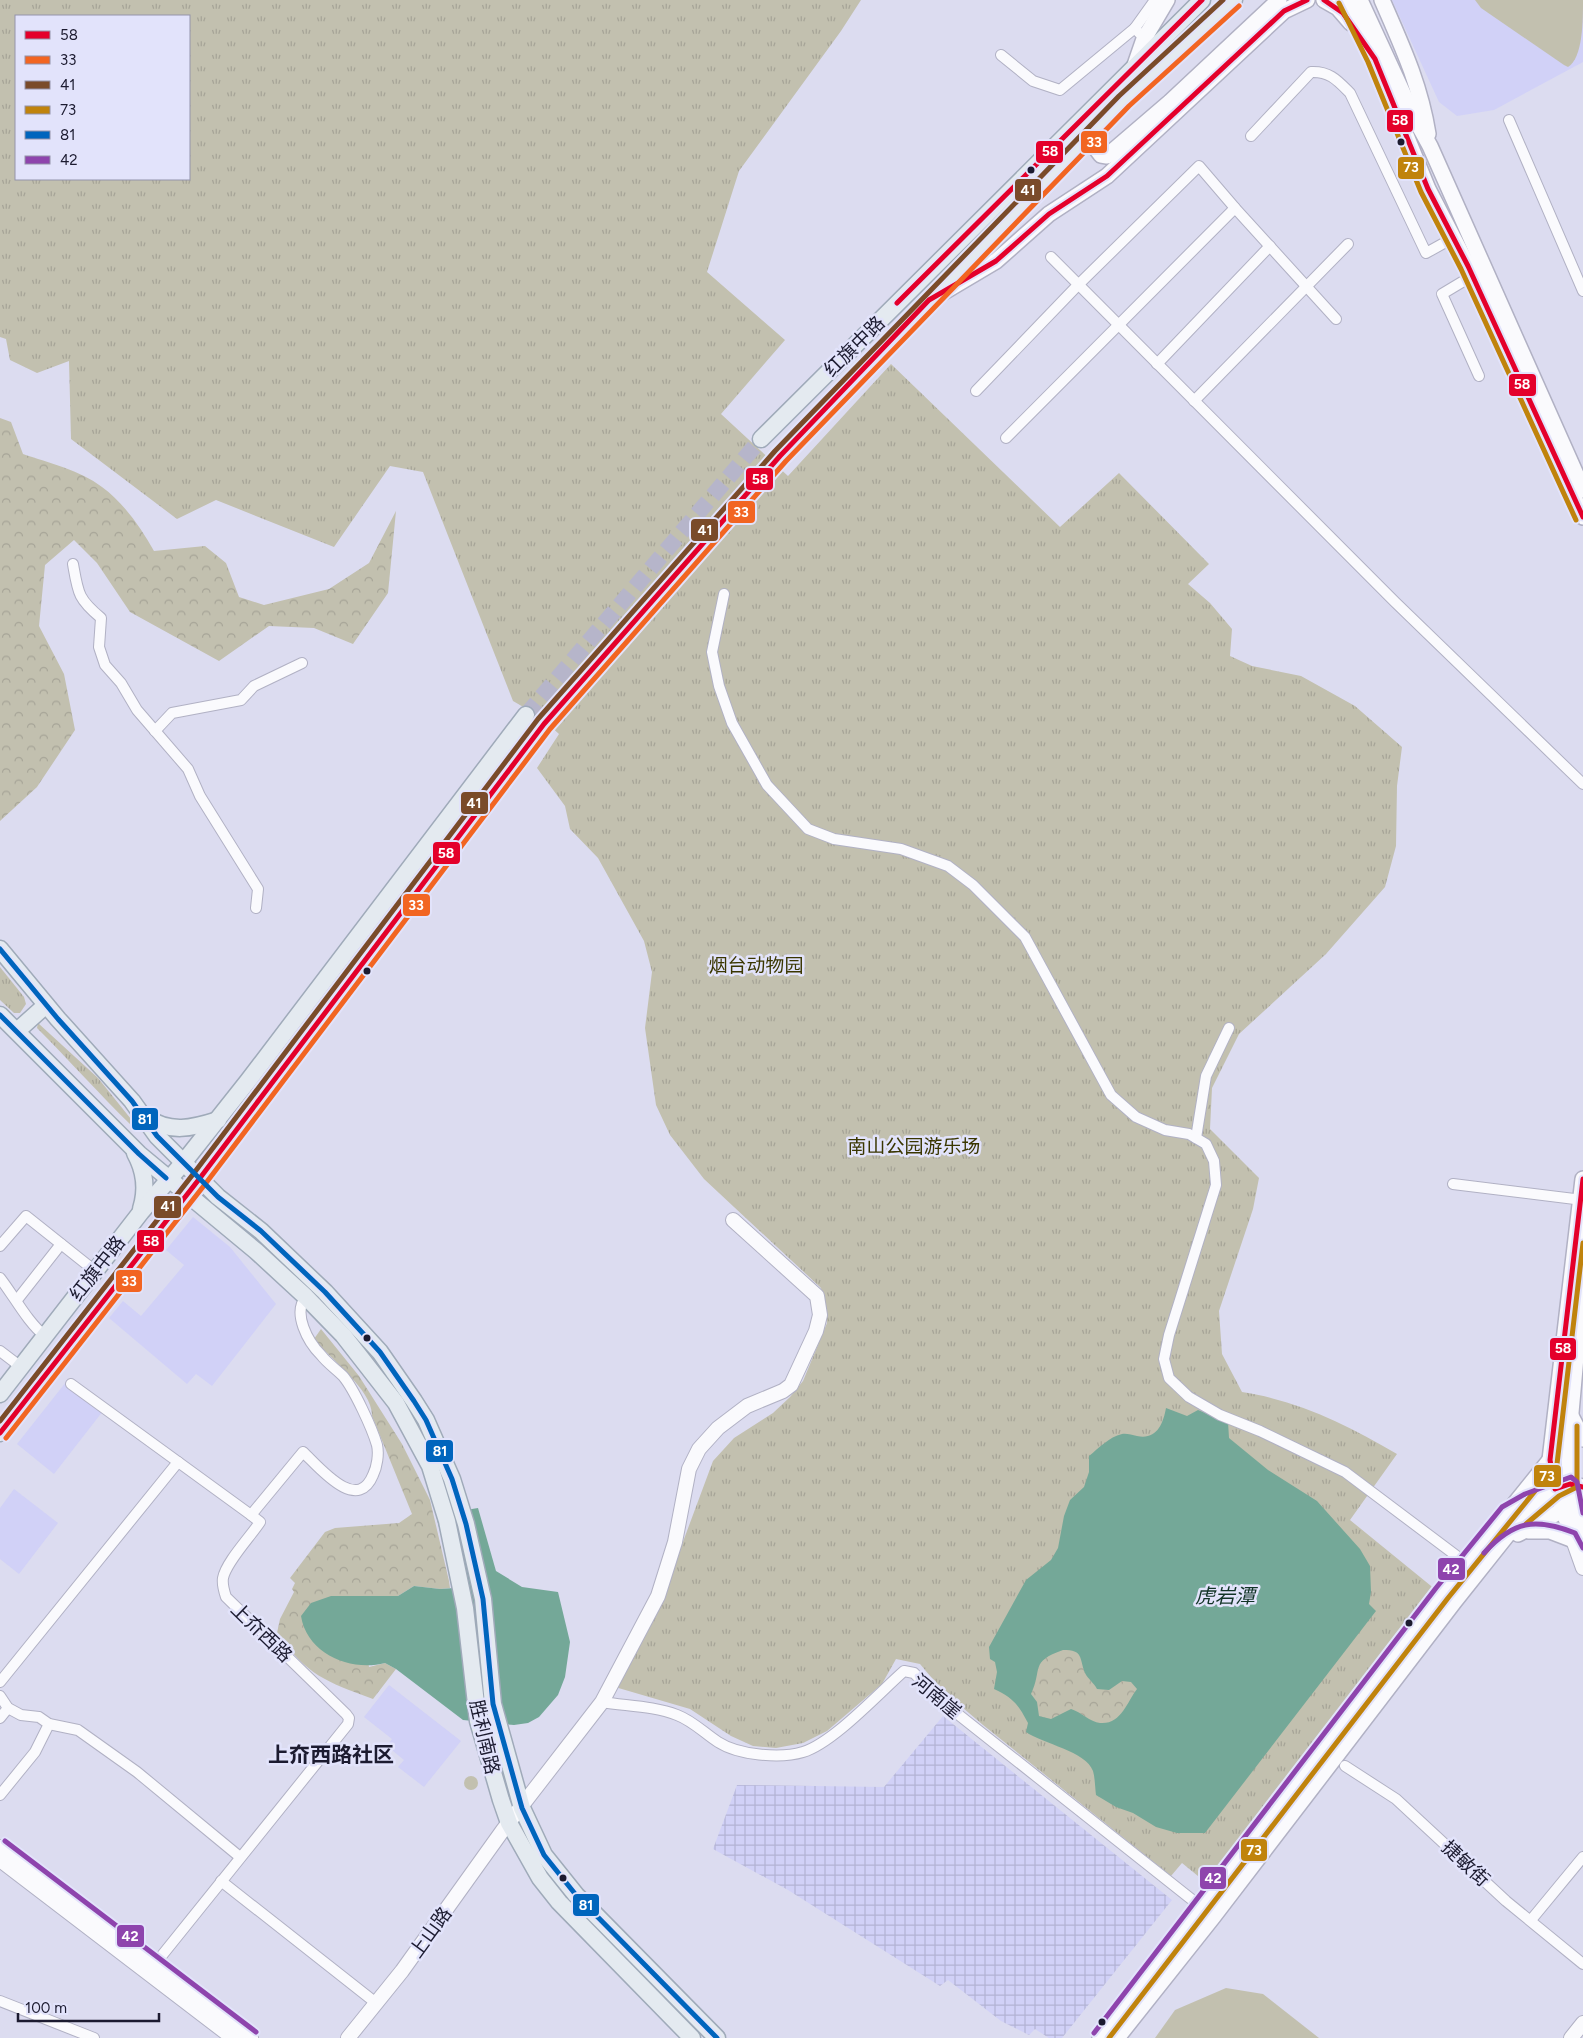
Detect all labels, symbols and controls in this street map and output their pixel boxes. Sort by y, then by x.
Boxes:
legend [15,15,190,180]
text: 58 [60,26,78,44]
text: 33 [60,51,76,69]
text: 41 [60,76,76,94]
text: 73 [60,101,76,119]
line badge: 58 [1386,109,1414,133]
text: 58 [1392,112,1408,129]
text: 81 [60,126,75,144]
line badge: 33 [1080,130,1108,154]
text: 33 [1086,134,1102,151]
unlabelled marker [1396,137,1406,147]
line badge: 58 [1035,140,1064,164]
text: 58 [1042,143,1058,160]
text: 42 [60,151,78,169]
line badge: 73 [1397,156,1425,180]
text: 73 [1403,159,1419,176]
unlabelled marker [1026,165,1036,175]
line badge: 41 [1014,178,1042,202]
text: 41 [1021,182,1035,199]
street label: 红旗中路 [819,311,889,381]
line badge: 58 [1508,373,1537,397]
text: 58 [1514,376,1530,393]
line badge: 58 [745,467,774,491]
text: 58 [752,471,768,488]
line badge: 33 [727,500,756,524]
text: 33 [733,504,749,521]
line badge: 41 [690,518,719,542]
text: 41 [698,522,712,539]
line badge: 41 [460,791,489,815]
text: 41 [467,795,481,812]
line badge: 58 [432,841,461,865]
text: 58 [438,845,454,862]
line badge: 33 [402,893,431,917]
text: 33 [408,897,424,914]
park label: 烟台动物园 [708,954,804,977]
unlabelled marker [362,966,372,976]
line badge: 81 [131,1107,159,1131]
text: 81 [138,1111,152,1128]
park label: 南山公园游乐场 [847,1135,981,1158]
line badge: 41 [153,1195,182,1219]
text: 41 [161,1198,175,1215]
line badge: 58 [136,1229,165,1253]
street label: 红旗中路 [65,1231,130,1305]
text: 58 [143,1233,159,1250]
line badge: 33 [115,1269,143,1293]
text: 33 [121,1273,137,1290]
unlabelled marker [362,1333,372,1343]
line badge: 58 [1549,1337,1577,1361]
text: 58 [1555,1340,1571,1357]
line badge: 81 [425,1439,454,1463]
text: 81 [433,1443,447,1460]
line badge: 73 [1533,1464,1562,1488]
text: 73 [1539,1468,1555,1485]
line badge: 42 [1437,1557,1466,1581]
text: 42 [1443,1561,1459,1578]
water label: 虎岩潭 [1195,1584,1259,1608]
street label: 上夼西路 [226,1598,297,1667]
unlabelled marker [1404,1618,1414,1628]
street label: 河南崖 [907,1669,966,1724]
street label: 胜利南路 [465,1697,504,1777]
district label: 上夼西路社区 [268,1742,394,1767]
street label: 捷敏街 [1437,1836,1494,1891]
line badge: 73 [1240,1838,1268,1862]
text: 73 [1246,1842,1262,1859]
line badge: 42 [1199,1866,1227,1890]
text: 42 [1205,1870,1221,1887]
unlabelled marker [558,1873,568,1883]
line badge: 81 [572,1893,600,1917]
text: 81 [579,1897,593,1914]
street label: 上山路 [404,1902,456,1962]
line badge: 42 [116,1924,145,1948]
text: 42 [122,1928,138,1945]
scale bar [18,1990,159,2022]
text: 100 m [25,1999,67,2017]
unlabelled marker [1097,2017,1107,2027]

